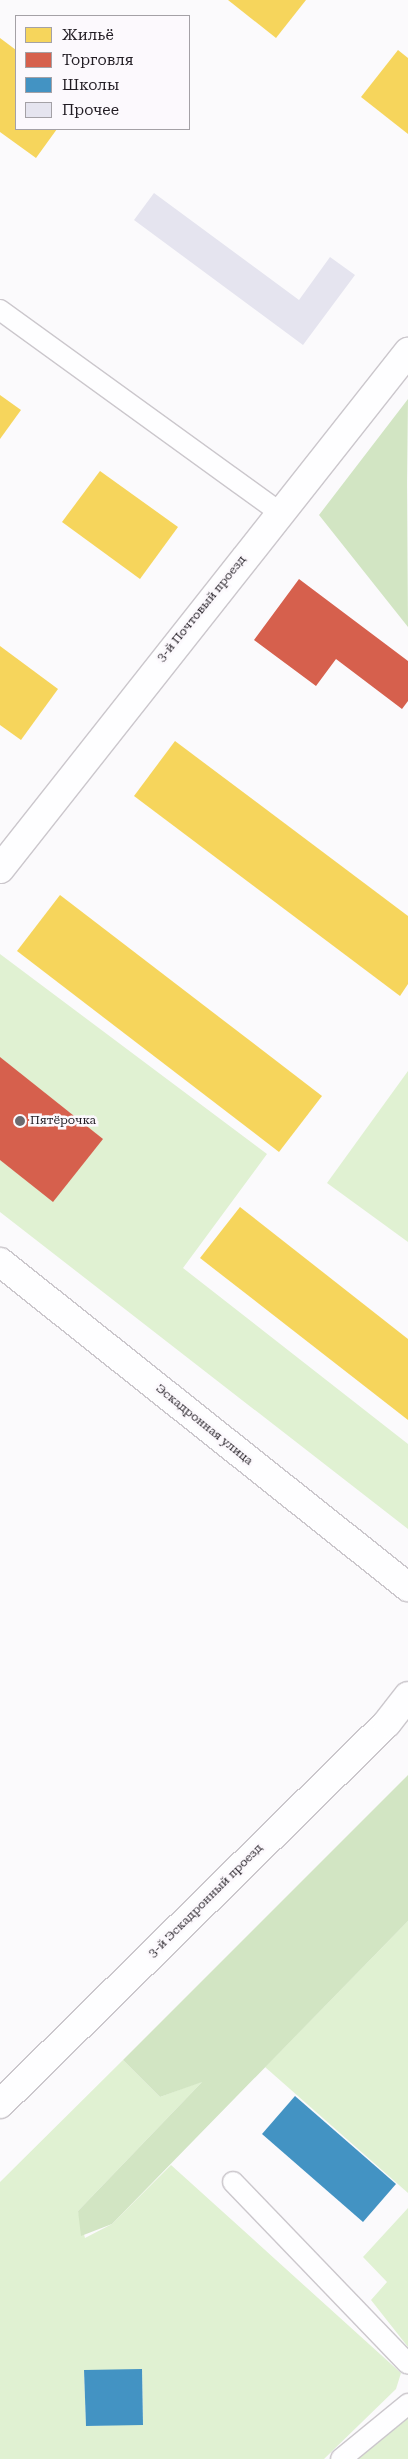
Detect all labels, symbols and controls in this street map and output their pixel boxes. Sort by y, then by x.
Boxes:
legend [15,15,190,130]
text: Жильё [62,26,114,44]
text: Торговля [62,51,133,69]
text: Школы [62,76,119,94]
text: Прочее [62,101,119,119]
street label: 3-й Почтовый проезд [155,553,249,665]
place label: Пятёрочка [30,1114,96,1128]
marker: Пятёрочка [14,1115,26,1127]
street label: Эскадронная улица [152,1381,256,1469]
street label: 3-й Эскадронный проезд [146,1841,266,1961]

